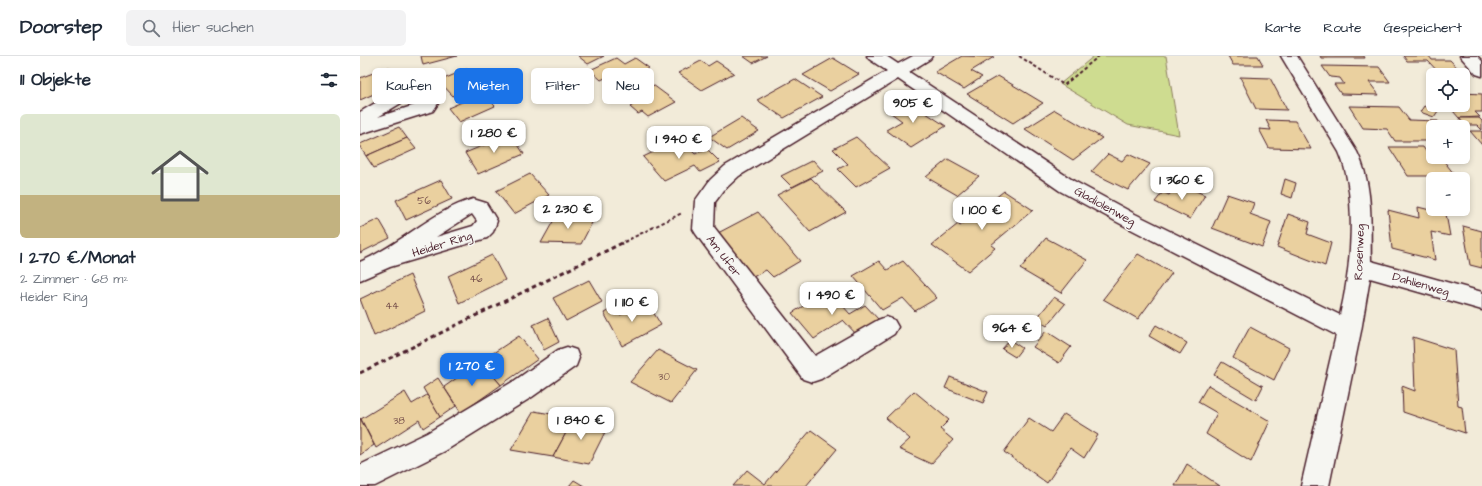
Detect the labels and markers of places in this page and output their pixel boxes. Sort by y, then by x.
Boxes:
pin: 905 € [885,90,941,124]
pin: 1 280 € [457,120,531,154]
pin: 1 940 € [642,126,716,160]
pin: 1 360 € [1145,167,1219,201]
pin: 2 230 € [531,196,605,230]
pin: 1 100 € [945,197,1019,231]
pin: 1 490 € [795,282,869,316]
pin: 1 110 € [595,289,669,323]
pin: 964 € [984,315,1040,349]
pin: 1 270 € [435,353,509,387]
pin: 1 840 € [544,407,618,441]

